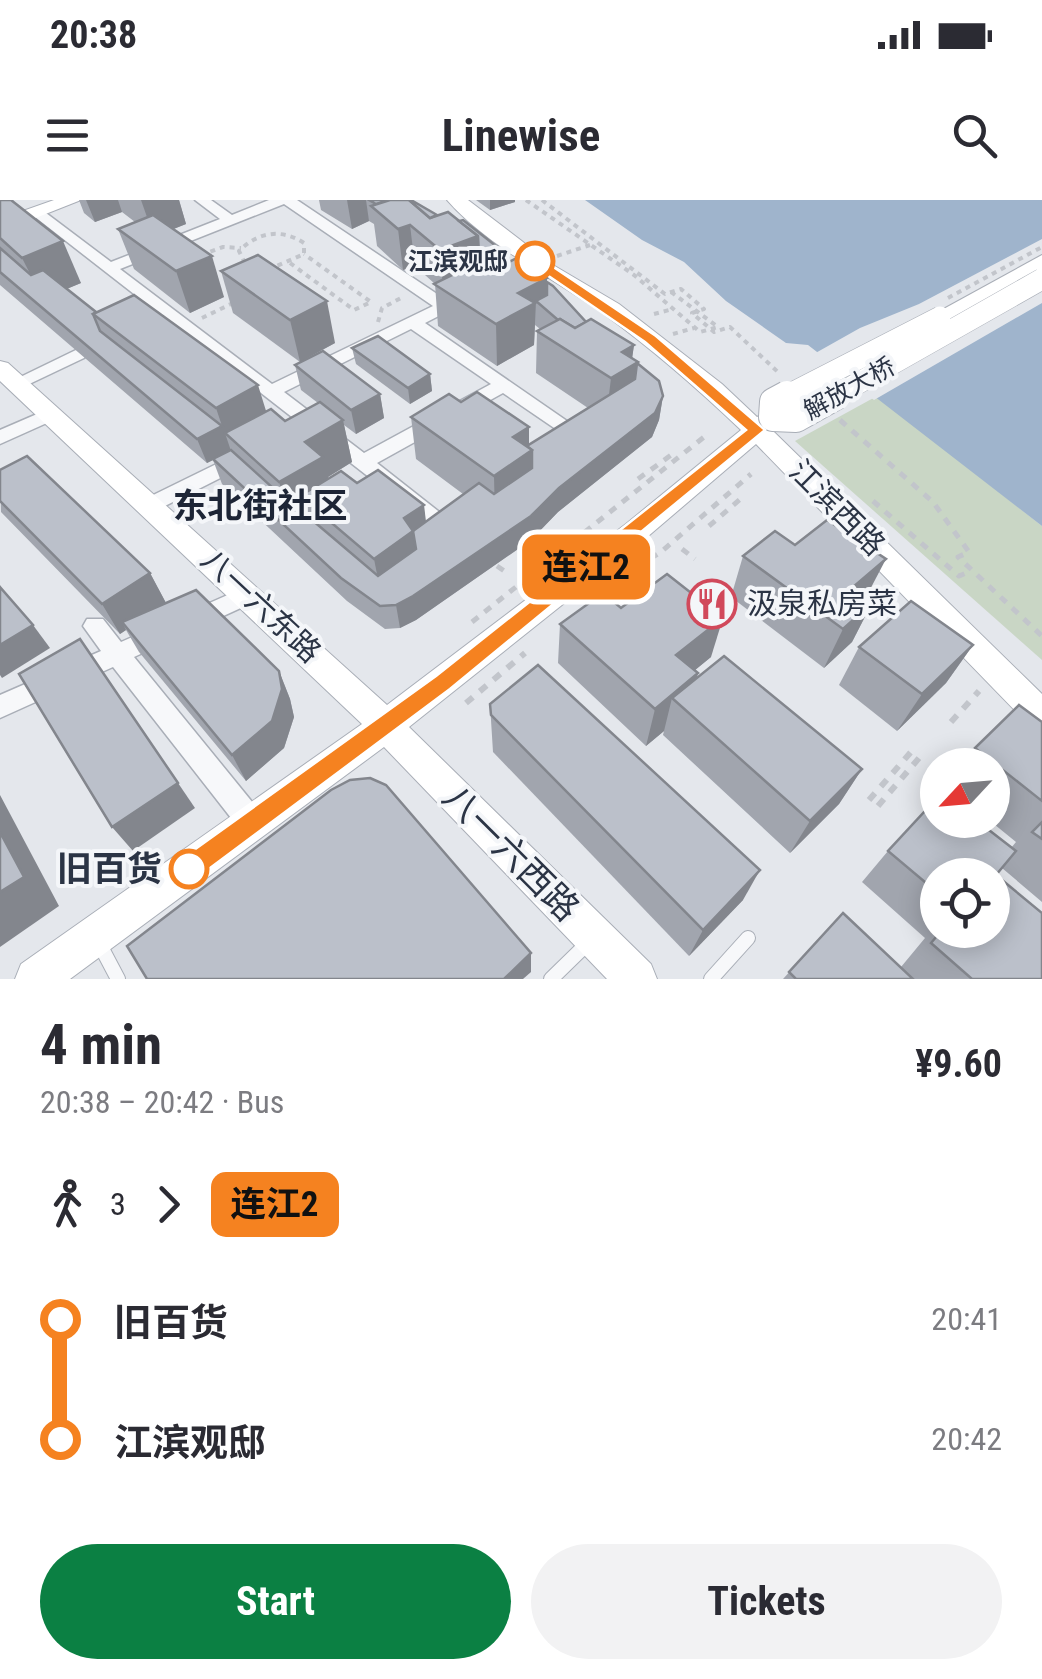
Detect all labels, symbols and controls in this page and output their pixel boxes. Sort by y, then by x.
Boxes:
text: 20:38 [50,13,137,57]
icon: menu [40,108,95,163]
icon: search [947,108,1002,163]
text: Linewise [442,109,600,162]
marker: 江滨观邸 [516,242,554,280]
place label: 江滨观邸 [408,247,508,276]
street label: 解放大桥 [798,352,900,425]
street label: 江滨西路 [783,453,892,562]
district label: 东北街社区 [172,486,348,527]
line badge: 连江2 [528,534,644,600]
street label: 八一六东路 [195,542,328,670]
text: 连江2 [542,547,630,588]
restaurant icon: 汲泉私房菜 [686,578,738,630]
place label: 汲泉私房菜 [747,586,897,621]
north arrow [920,748,1010,838]
map controls [920,748,1010,948]
street label: 八一六西路 [434,777,587,930]
place label: 旧百货 [57,849,162,890]
marker: 旧百货 [170,850,208,888]
button: locate [920,858,1010,948]
text: 4 min [40,1013,162,1077]
text: ¥9.60 [915,1042,1002,1086]
text: 20:38 – 20:42 · Bus [40,1083,284,1121]
icon: walk [40,1177,95,1232]
icon: forward [141,1177,196,1232]
text: 连江2 [231,1184,319,1225]
text: 3 [110,1185,126,1223]
text: 20:41 [931,1300,1002,1338]
text: 旧百货 [114,1301,228,1345]
text: 20:42 [931,1420,1002,1458]
text: 江滨观邸 [114,1421,266,1465]
button: Start [40,1544,511,1659]
button: Tickets [531,1544,1002,1659]

